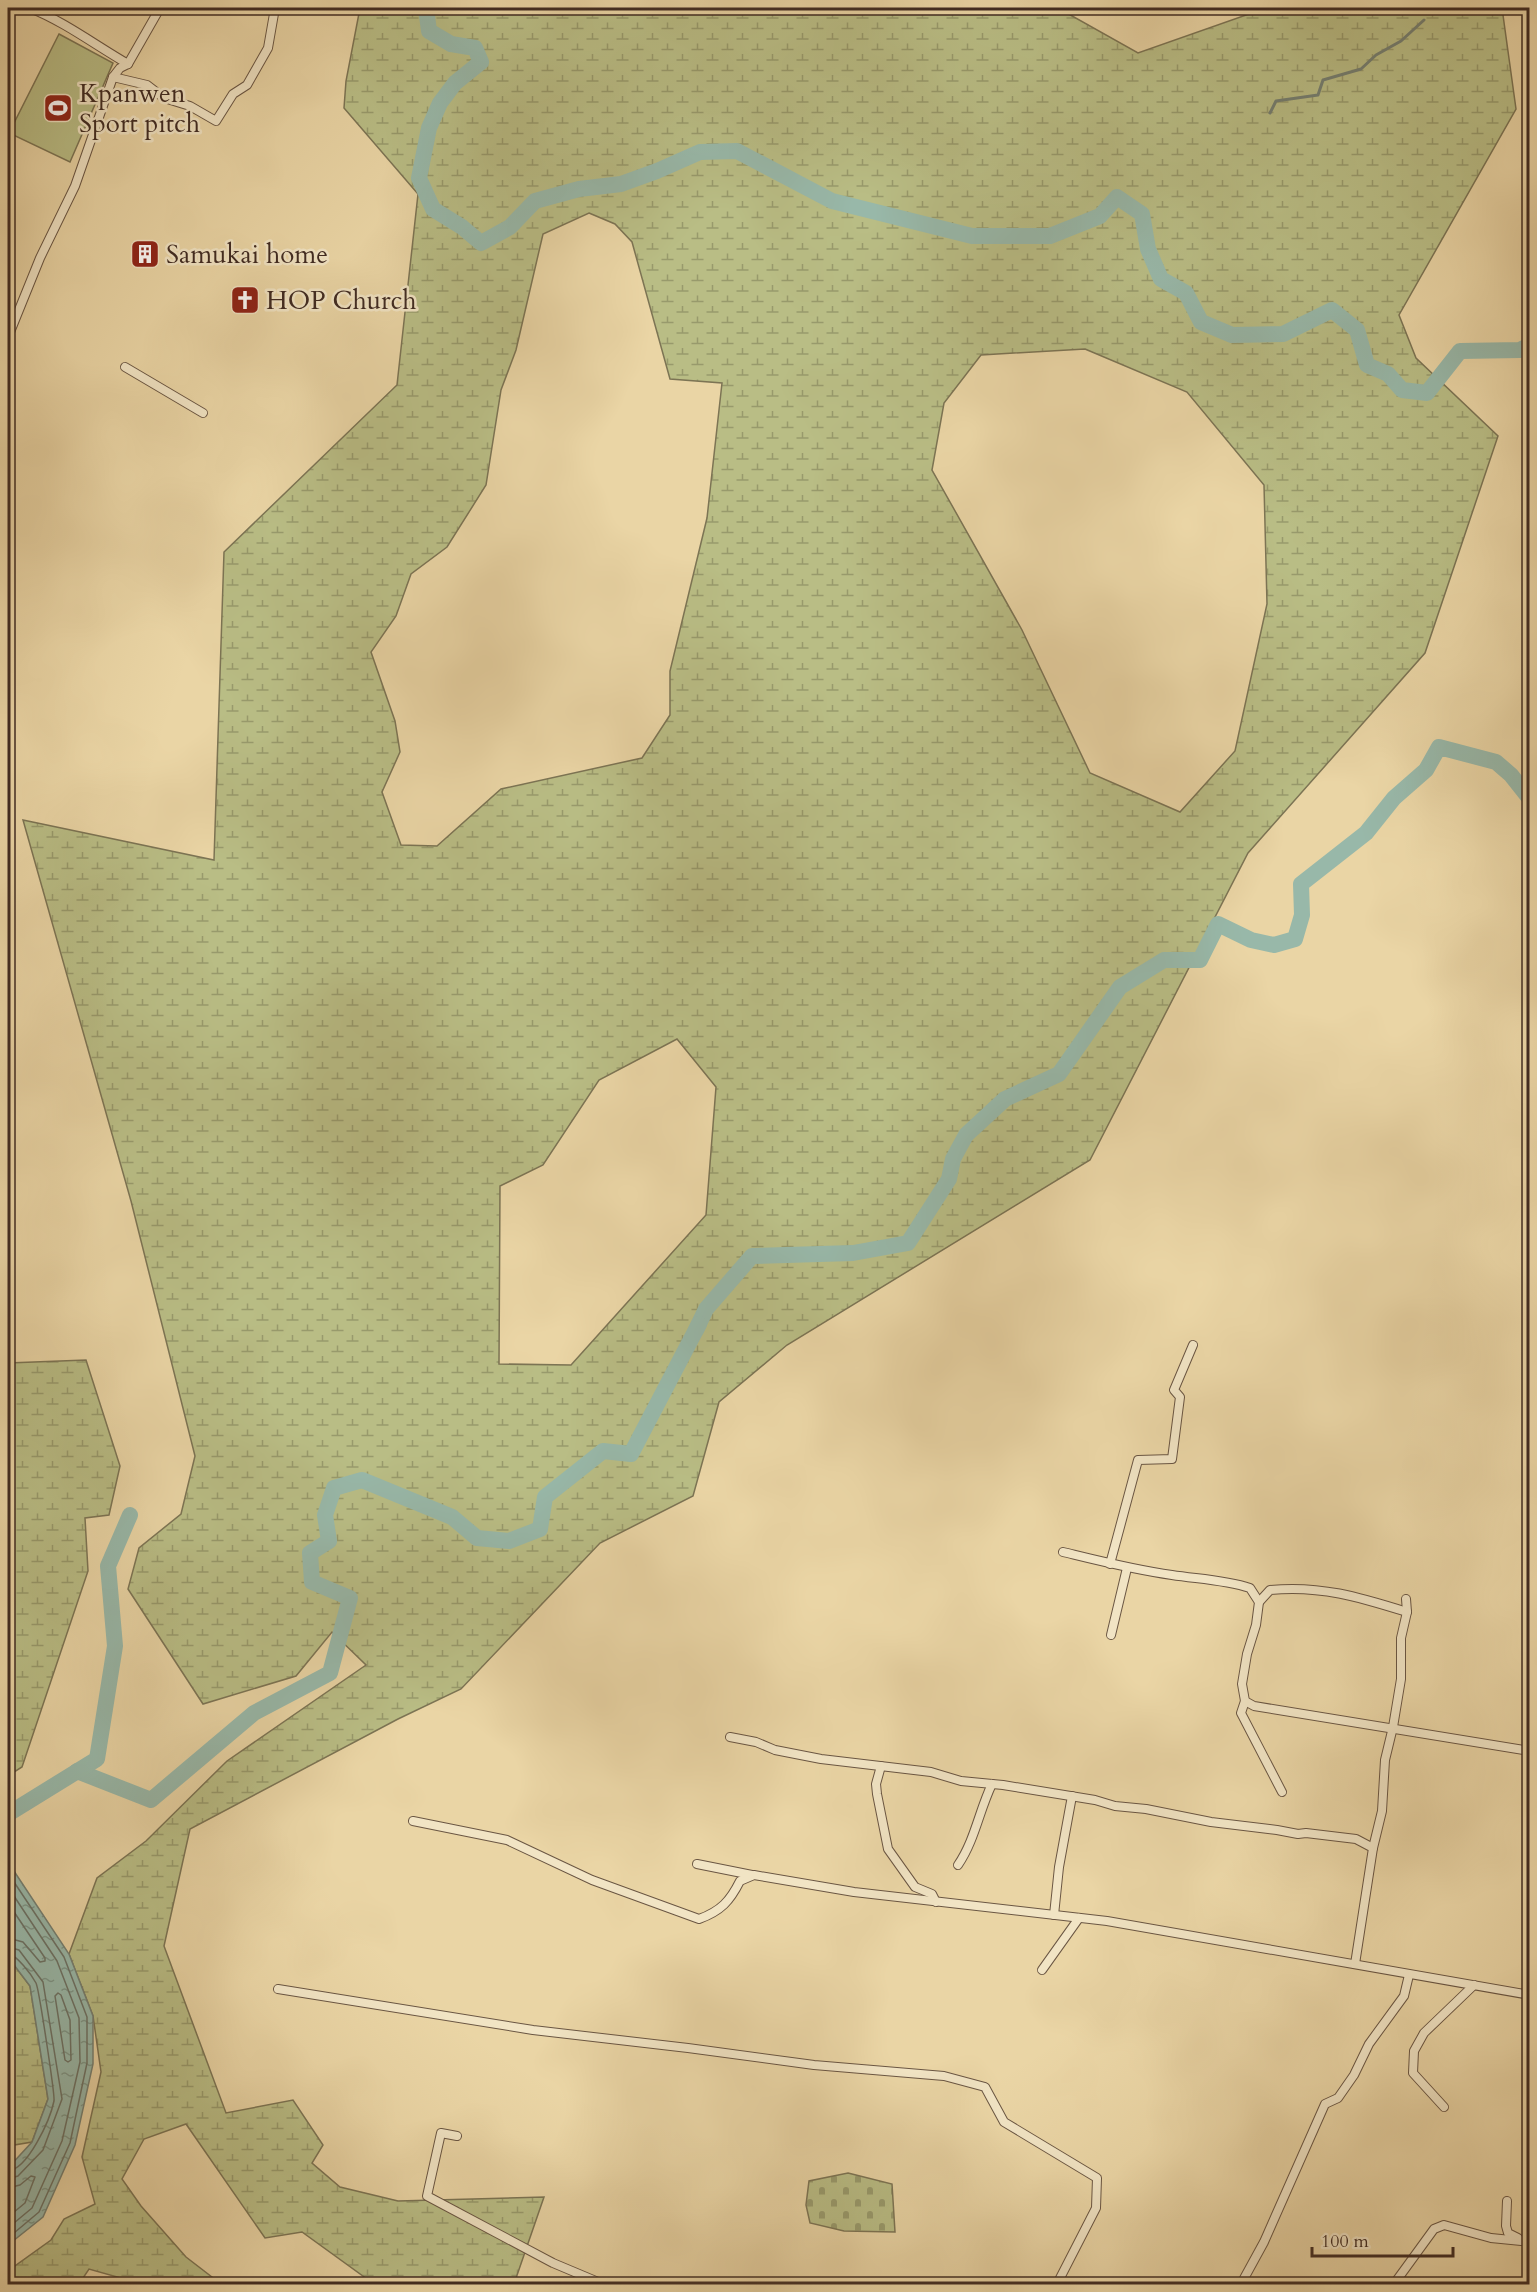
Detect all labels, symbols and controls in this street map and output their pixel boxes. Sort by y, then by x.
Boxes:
place label: Kpanwen Sport pitch [79,76,200,141]
sports icon: Kpanwen Sport pitch [42,92,74,124]
place label: Samukai home [166,237,328,272]
building icon: Samukai home [129,238,161,270]
place label: HOP Church [266,283,417,318]
church icon: HOP Church [229,284,261,316]
scale bar [1312,2220,1453,2258]
text: 100 m [1321,2229,1369,2254]

